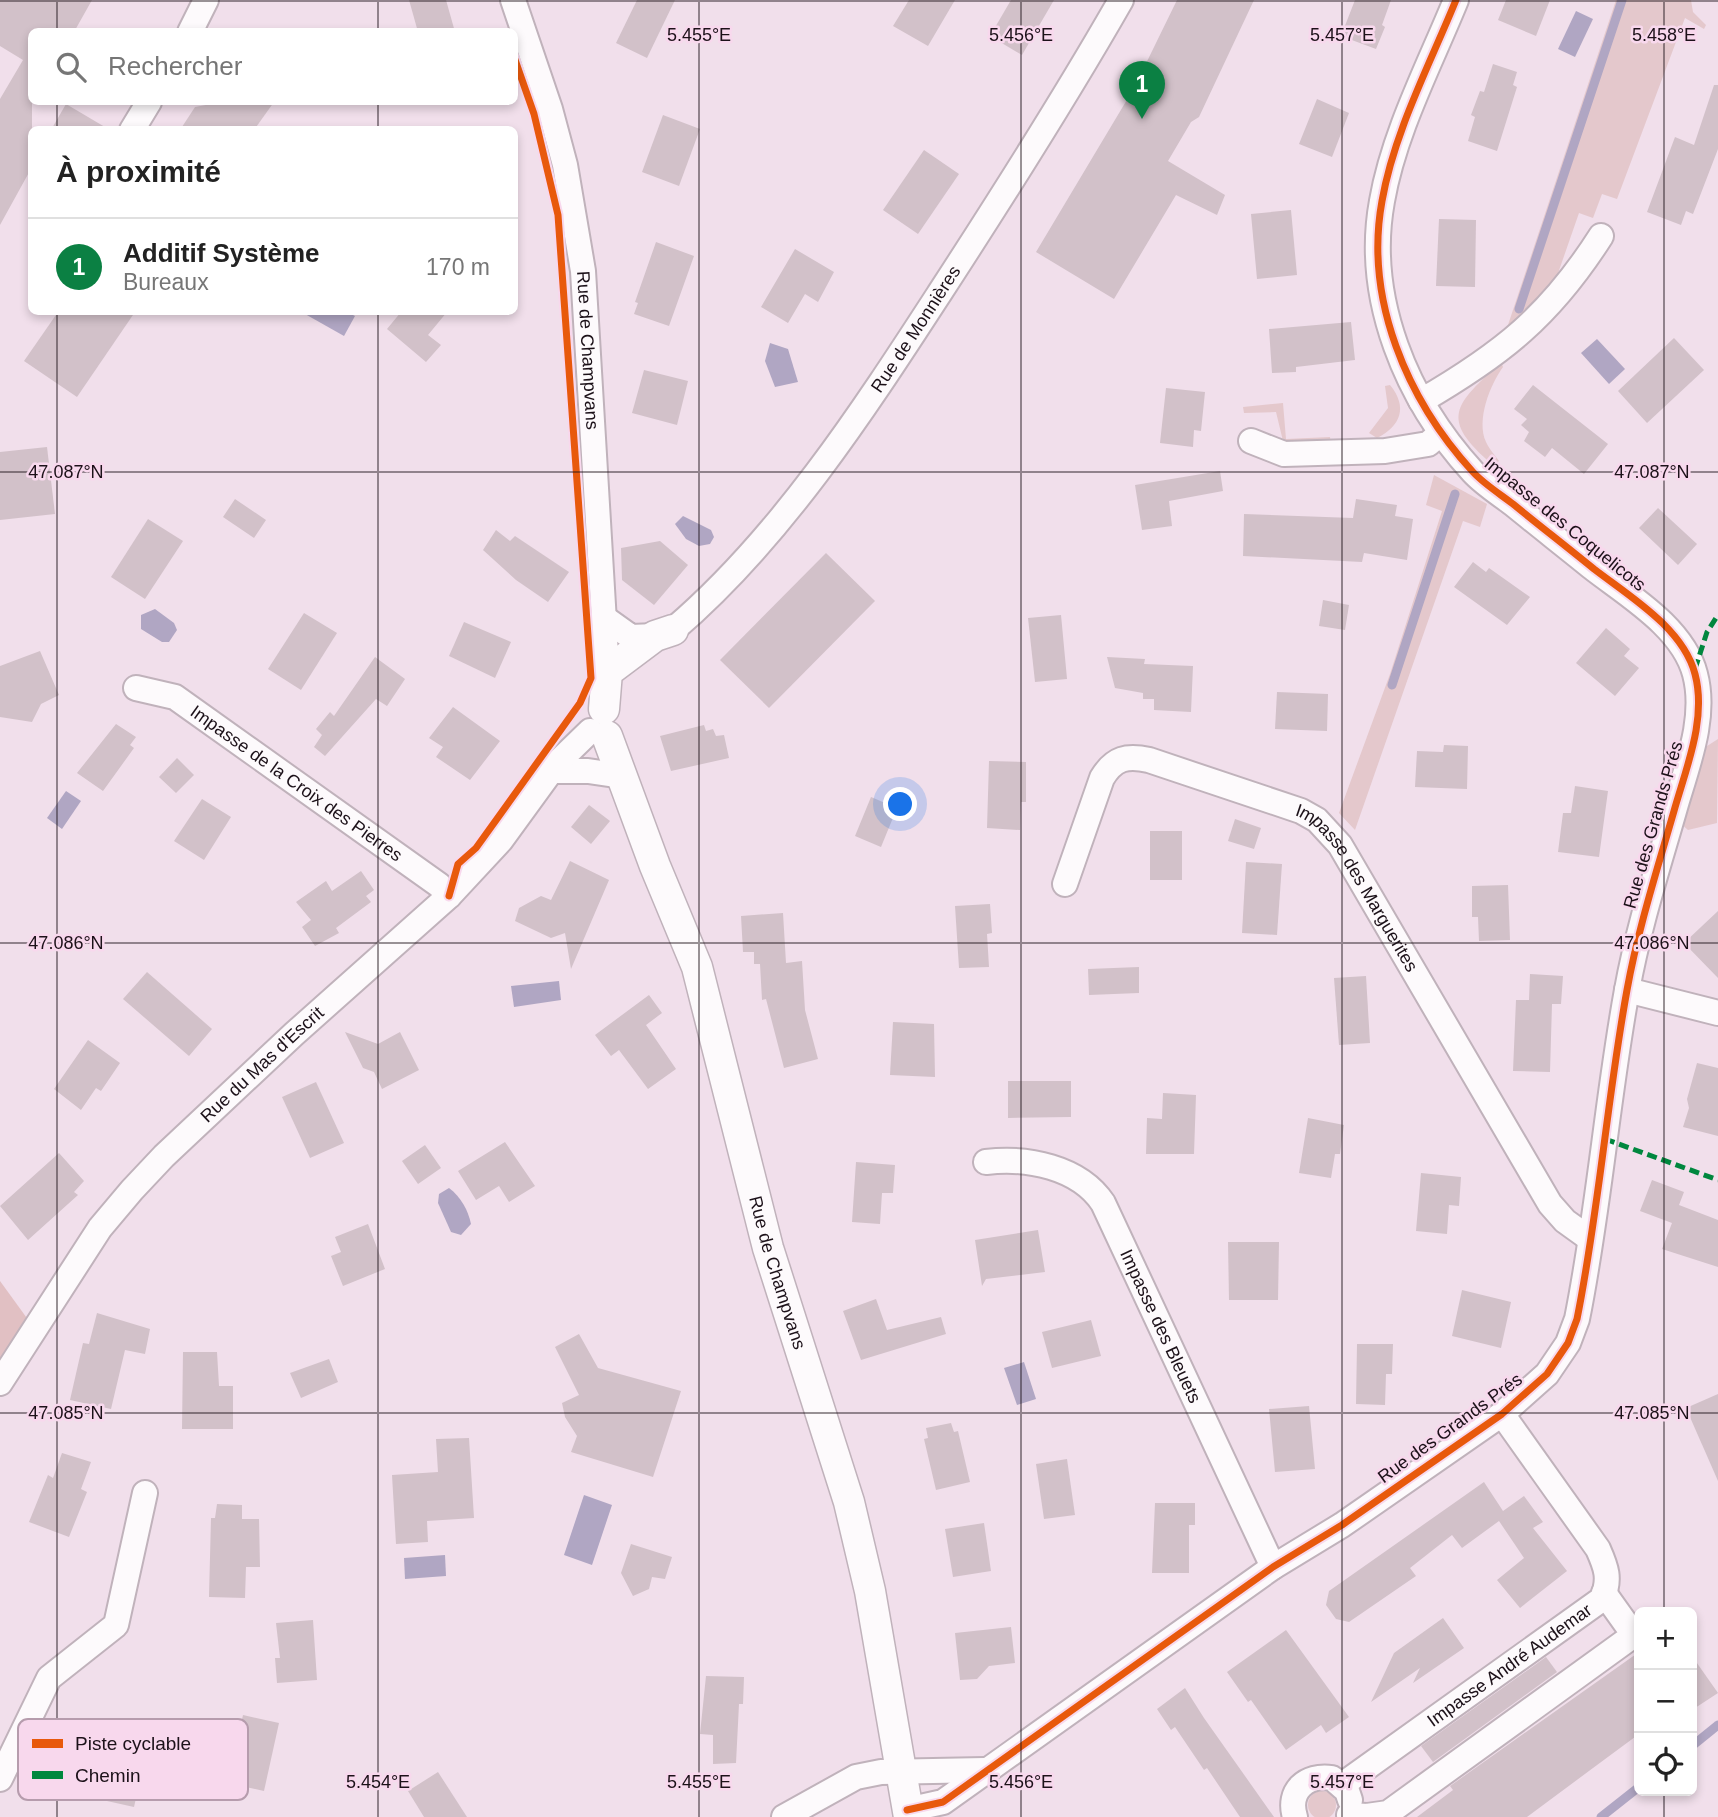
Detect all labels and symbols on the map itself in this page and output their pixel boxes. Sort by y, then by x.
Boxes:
text: 5.455°E [667,25,731,45]
text: 5.456°E [989,25,1053,45]
text: 5.457°E [1310,25,1374,45]
text: 5.458°E [1632,25,1696,45]
pin: 1 [1119,61,1165,119]
street label: Rue de Monnières [867,262,965,396]
street label: Rue de Champvans [573,270,602,430]
street label: Impasse des Coquelicots [1481,453,1649,595]
text: 47.087°N [28,462,104,482]
text: 47.087°N [1614,462,1690,482]
street label: Impasse de la Croix des Pierres [187,701,406,866]
street label: Rue des Grands Prés [1620,739,1686,911]
your location [883,787,917,821]
street label: Impasse des Marguerites [1293,800,1422,975]
text: 47.086°N [28,933,104,953]
text: 47.086°N [1614,933,1690,953]
street label: Rue du Mas d'Escrit [196,1002,328,1126]
street label: Rue de Champvans [745,1194,810,1352]
street label: Impasse des Bleuets [1116,1246,1205,1406]
street label: Rue des Grands Prés [1374,1369,1526,1487]
text: 47.085°N [28,1403,104,1423]
text: 47.085°N [1614,1403,1690,1423]
street label: Impasse André Audemar [1424,1600,1596,1731]
legend [18,1719,248,1800]
text: Piste cyclable [75,1733,191,1754]
text: Chemin [75,1765,140,1786]
text: 5.454°E [346,1772,410,1792]
text: 5.455°E [667,1772,731,1792]
text: 5.456°E [989,1772,1053,1792]
text: 5.457°E [1310,1772,1374,1792]

